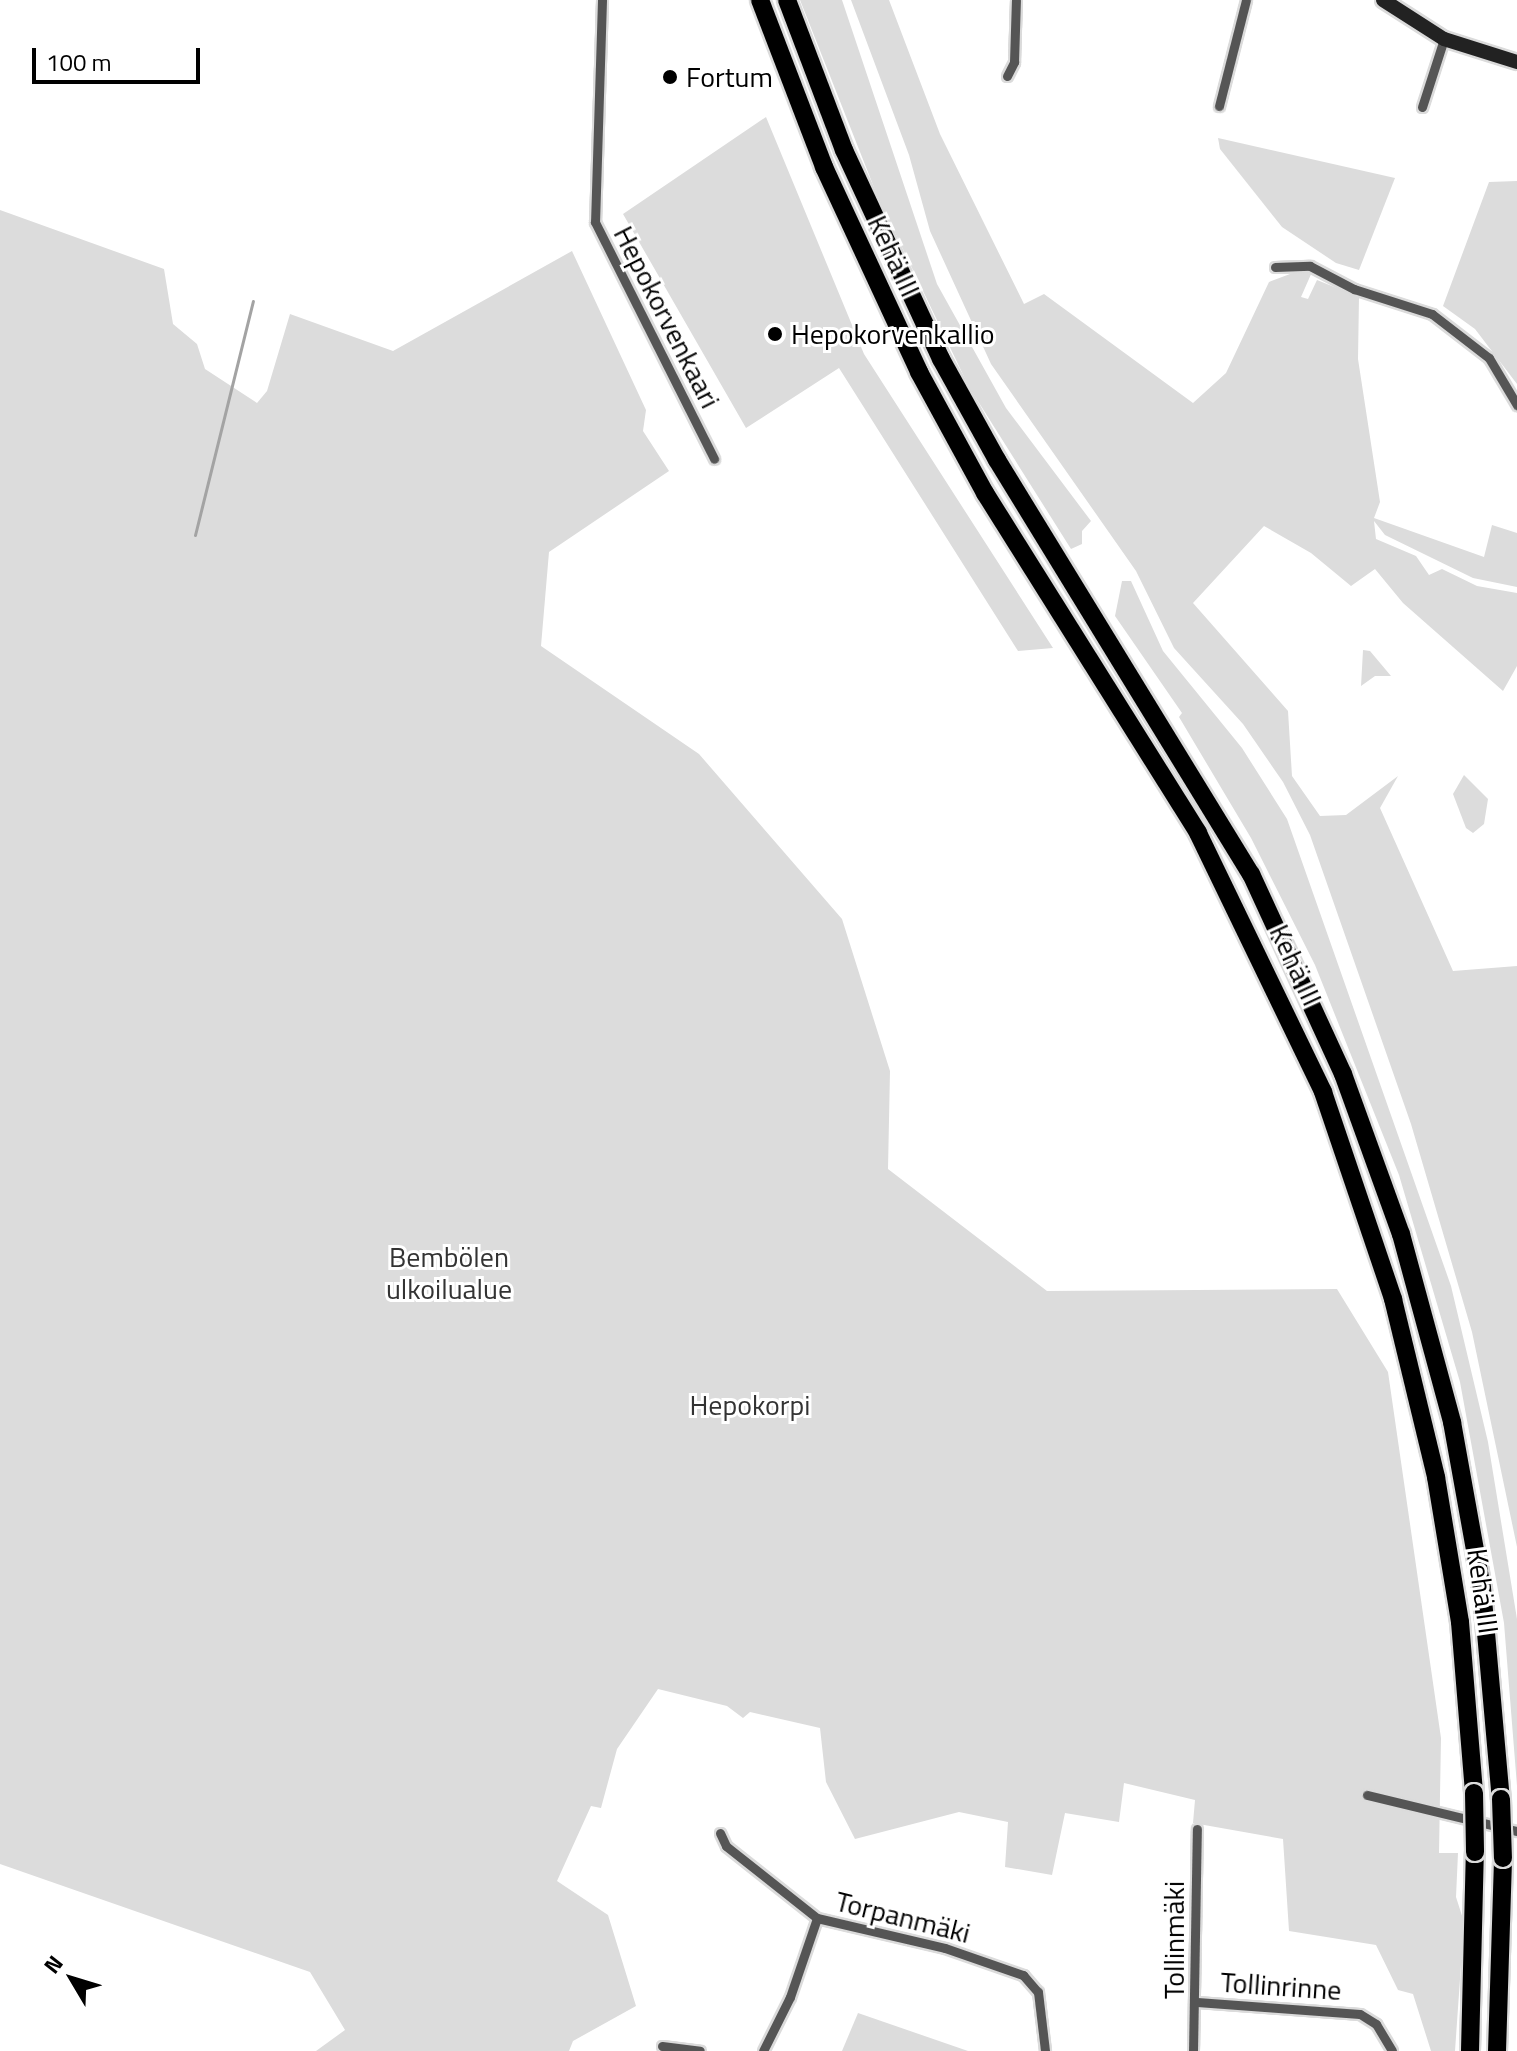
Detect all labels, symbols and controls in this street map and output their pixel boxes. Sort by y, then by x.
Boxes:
scale bar [36,32,204,82]
text: 100 m [46,44,112,80]
place label: Fortum [686,60,773,94]
marker: Fortum [661,68,679,86]
street label: Kehä III [861,210,927,302]
street label: Hepokorvenkaari [607,220,727,414]
place label: Hepokorvenkallio [791,317,995,351]
marker: Hepokorvenkallio [766,325,784,343]
street label: Kehä III [1263,919,1329,1011]
park label: Bembölen ulkoilualue [386,1240,512,1306]
park label: Hepokorpi [690,1388,810,1422]
street label: Kehä III [1460,1546,1506,1636]
street label: Tollinmäki [1157,1881,1191,1999]
street label: Torpanmäki [832,1884,974,1950]
north arrow [32,1939,112,2019]
text: N [35,1948,71,1981]
street label: Tollinrinne [1219,1965,1343,2007]

